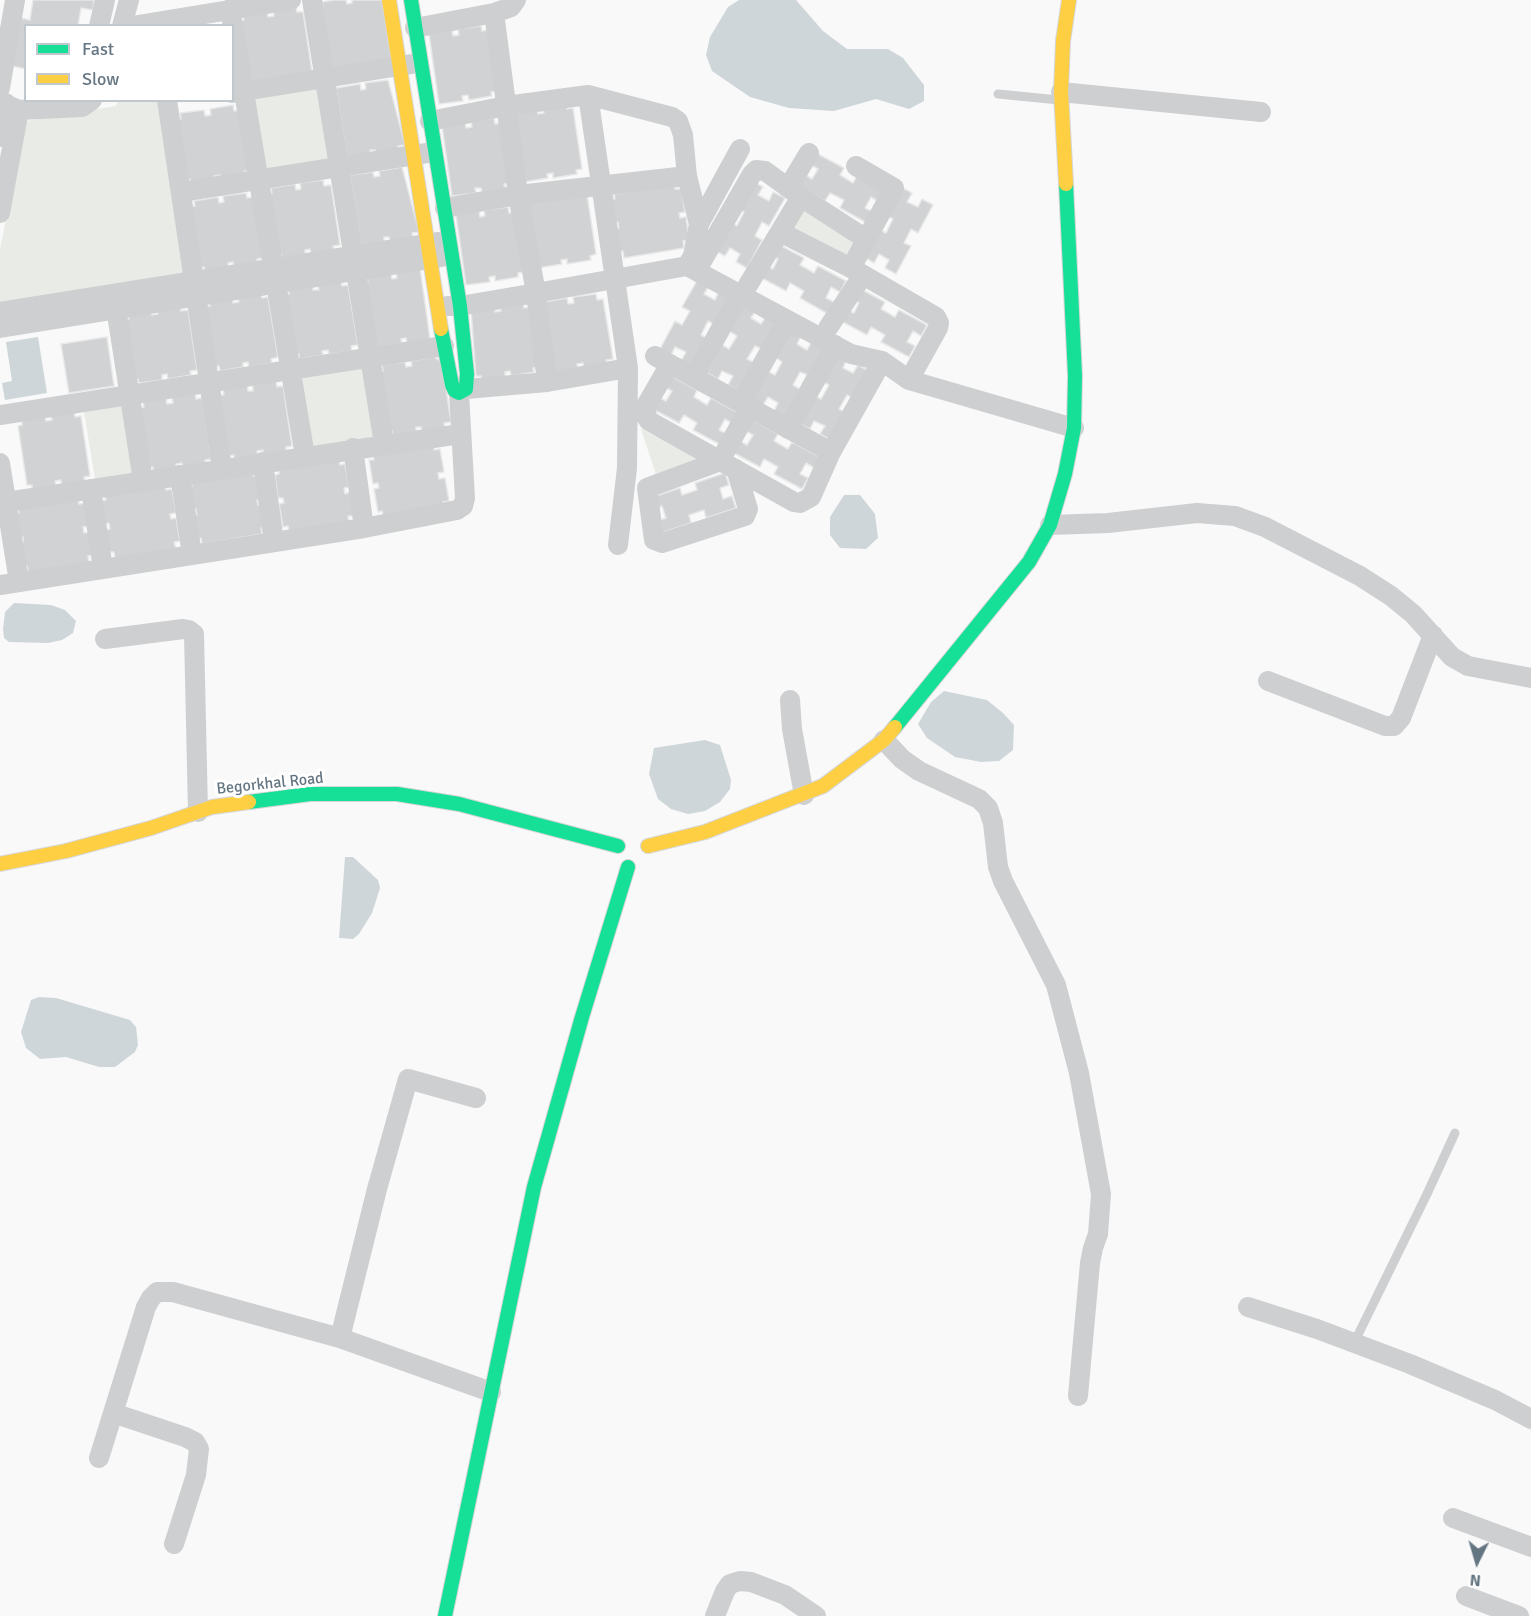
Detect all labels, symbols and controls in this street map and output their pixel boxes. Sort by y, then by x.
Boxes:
legend [24,24,234,102]
text: Fast [82,38,114,60]
text: Slow [82,68,119,90]
street label: Begorkhal Road [215,769,325,799]
north arrow [1447,1532,1507,1592]
text: N [1469,1569,1482,1590]

